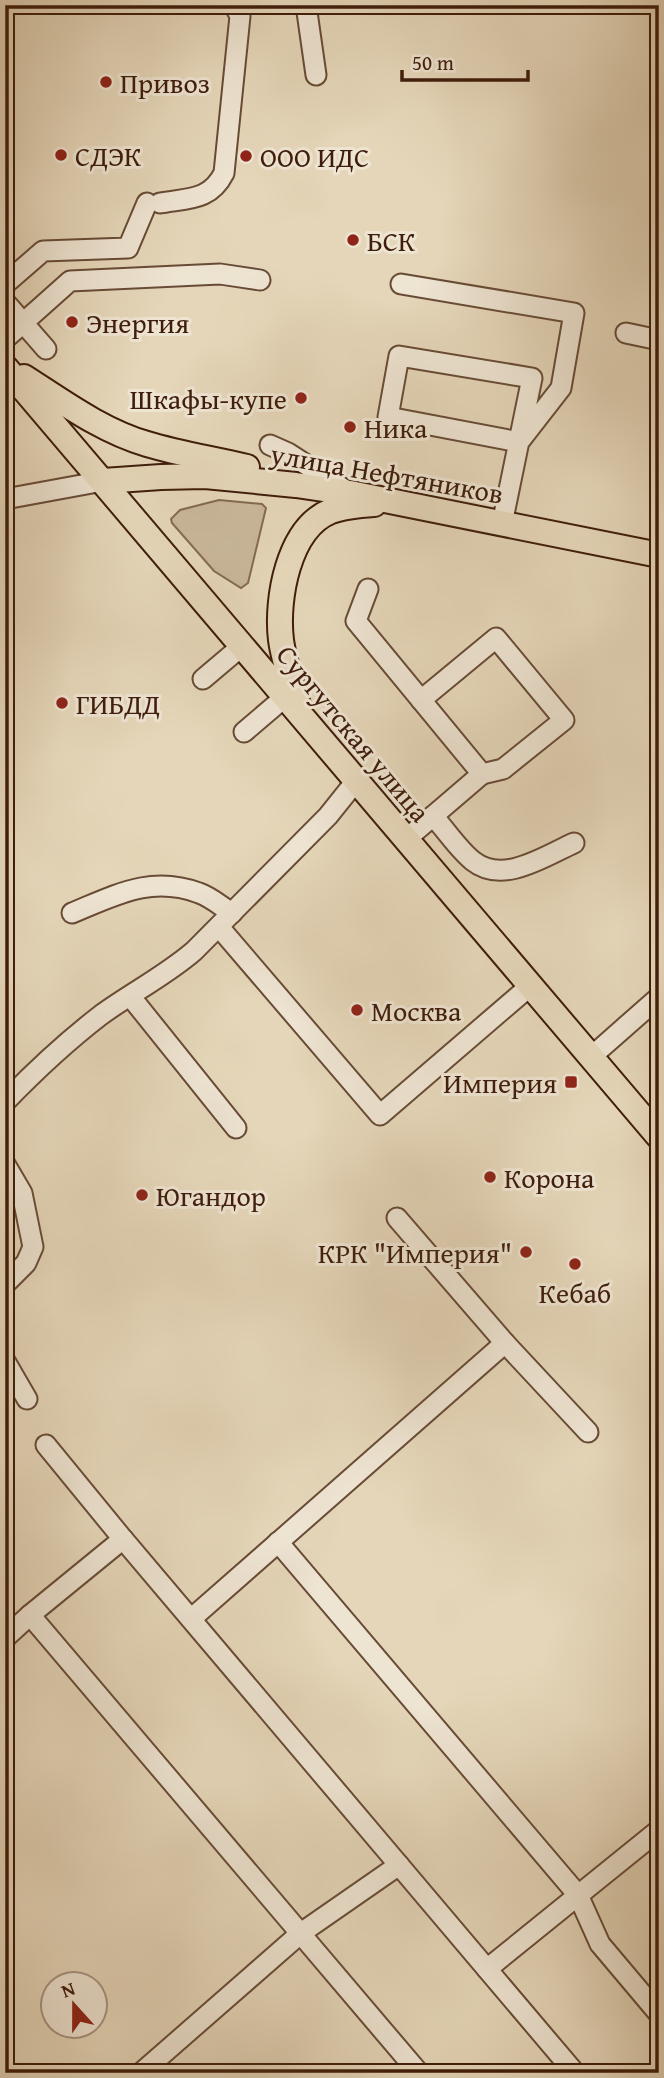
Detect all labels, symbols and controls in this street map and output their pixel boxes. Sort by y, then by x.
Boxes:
scale bar [402,38,528,82]
text: 50 m [412,47,454,78]
place label: Привоз [120,62,210,103]
marker: Привоз [98,74,114,90]
place label: СДЭК [75,135,141,176]
place label: ООО ИДС [260,136,369,177]
marker: СДЭК [53,147,69,163]
marker: ООО ИДС [238,148,254,164]
place label: БСК [367,220,415,261]
marker: БСК [345,232,361,248]
place label: Энергия [86,302,189,343]
marker: Энергия [64,314,80,330]
place label: Шкафы-купе [130,378,287,419]
marker: Шкафы-купе [293,390,309,406]
place label: Ника [364,407,428,448]
marker: Ника [342,419,358,435]
street label: улица Нефтяников [267,432,506,514]
street label: Сургутская улица [267,635,441,831]
place label: ГИБДД [76,683,160,724]
marker: ГИБДД [54,695,70,711]
place label: Москва [371,990,462,1031]
marker: Москва [349,1002,365,1018]
place label: Империя [443,1062,557,1103]
marker: Империя [563,1074,579,1090]
place label: Корона [504,1157,595,1198]
marker: Корона [482,1169,498,1185]
place label: Югандор [156,1175,266,1216]
marker: Югандор [134,1187,150,1203]
place label: КРК "Империя" [318,1232,512,1273]
marker: КРК "Империя" [518,1244,534,1260]
marker: Кебаб [567,1256,583,1272]
place label: Кебаб [539,1272,611,1313]
north arrow [38,1969,108,2039]
text: N [57,1974,79,2004]

